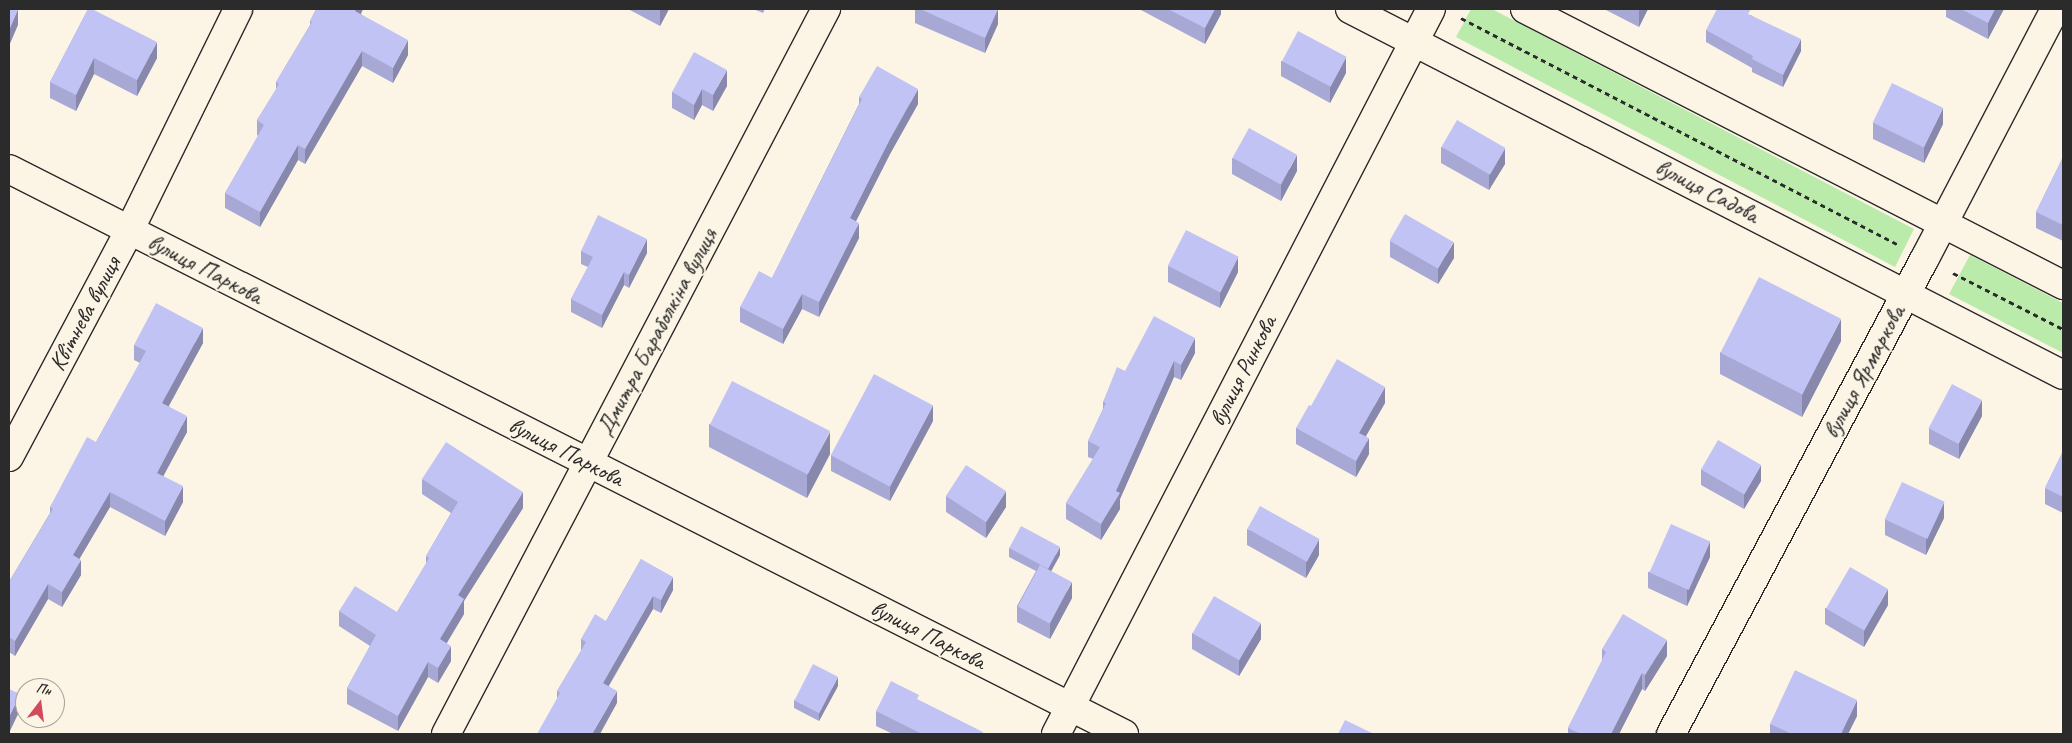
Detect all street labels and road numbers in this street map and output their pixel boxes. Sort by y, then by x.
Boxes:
street label: вулиця Садова [1650,153,1764,229]
street label: Дмитра Бараболкіна вулиця [590,223,724,441]
street label: вулиця Паркова [143,228,267,310]
street label: Квітнева вулиця [42,251,128,377]
street label: вулиця Ярмаркова [1817,301,1911,443]
street label: вулиця Ринкова [1203,311,1283,431]
street label: вулиця Паркова [504,411,628,493]
street label: вулиця Паркова [866,594,990,676]

